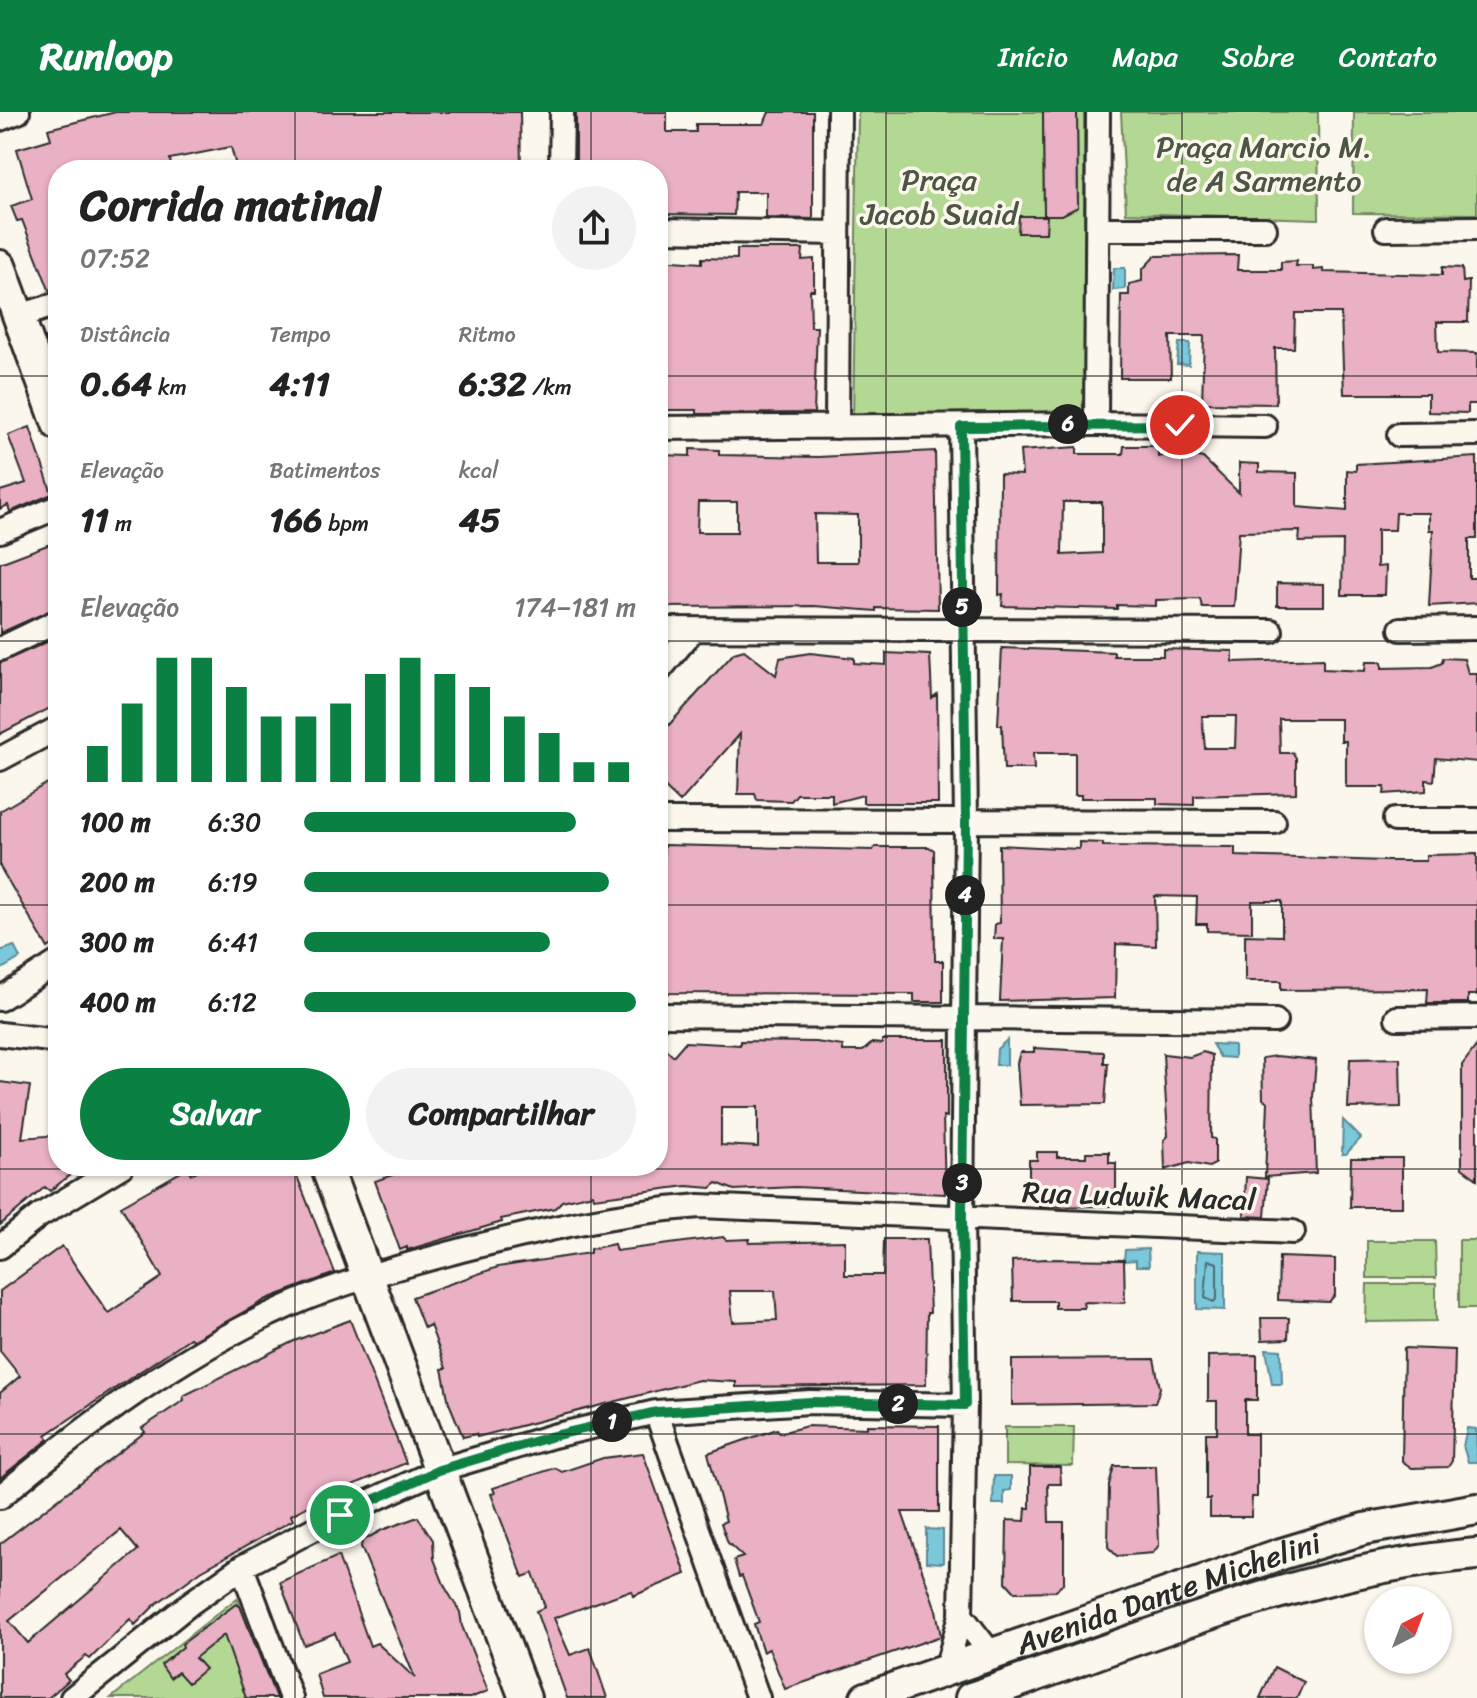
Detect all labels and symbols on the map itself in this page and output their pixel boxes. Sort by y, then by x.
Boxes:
park label: Praça Marcio M. de A Sarmento [1156,120,1372,208]
park label: Praça Jacob Suaid [859,153,1020,241]
pin [1146,391,1214,459]
pin: 6 [1048,404,1088,444]
pin: 5 [942,587,982,627]
pin: 4 [945,875,985,915]
pin: 3 [942,1163,982,1203]
street label: Rua Ludwik Macal [1021,1165,1258,1227]
pin: 2 [878,1384,918,1424]
pin: 1 [592,1402,632,1442]
pin [306,1481,374,1549]
street label: Avenida Dante Michelini [1008,1516,1328,1671]
north arrow [1364,1586,1452,1674]

